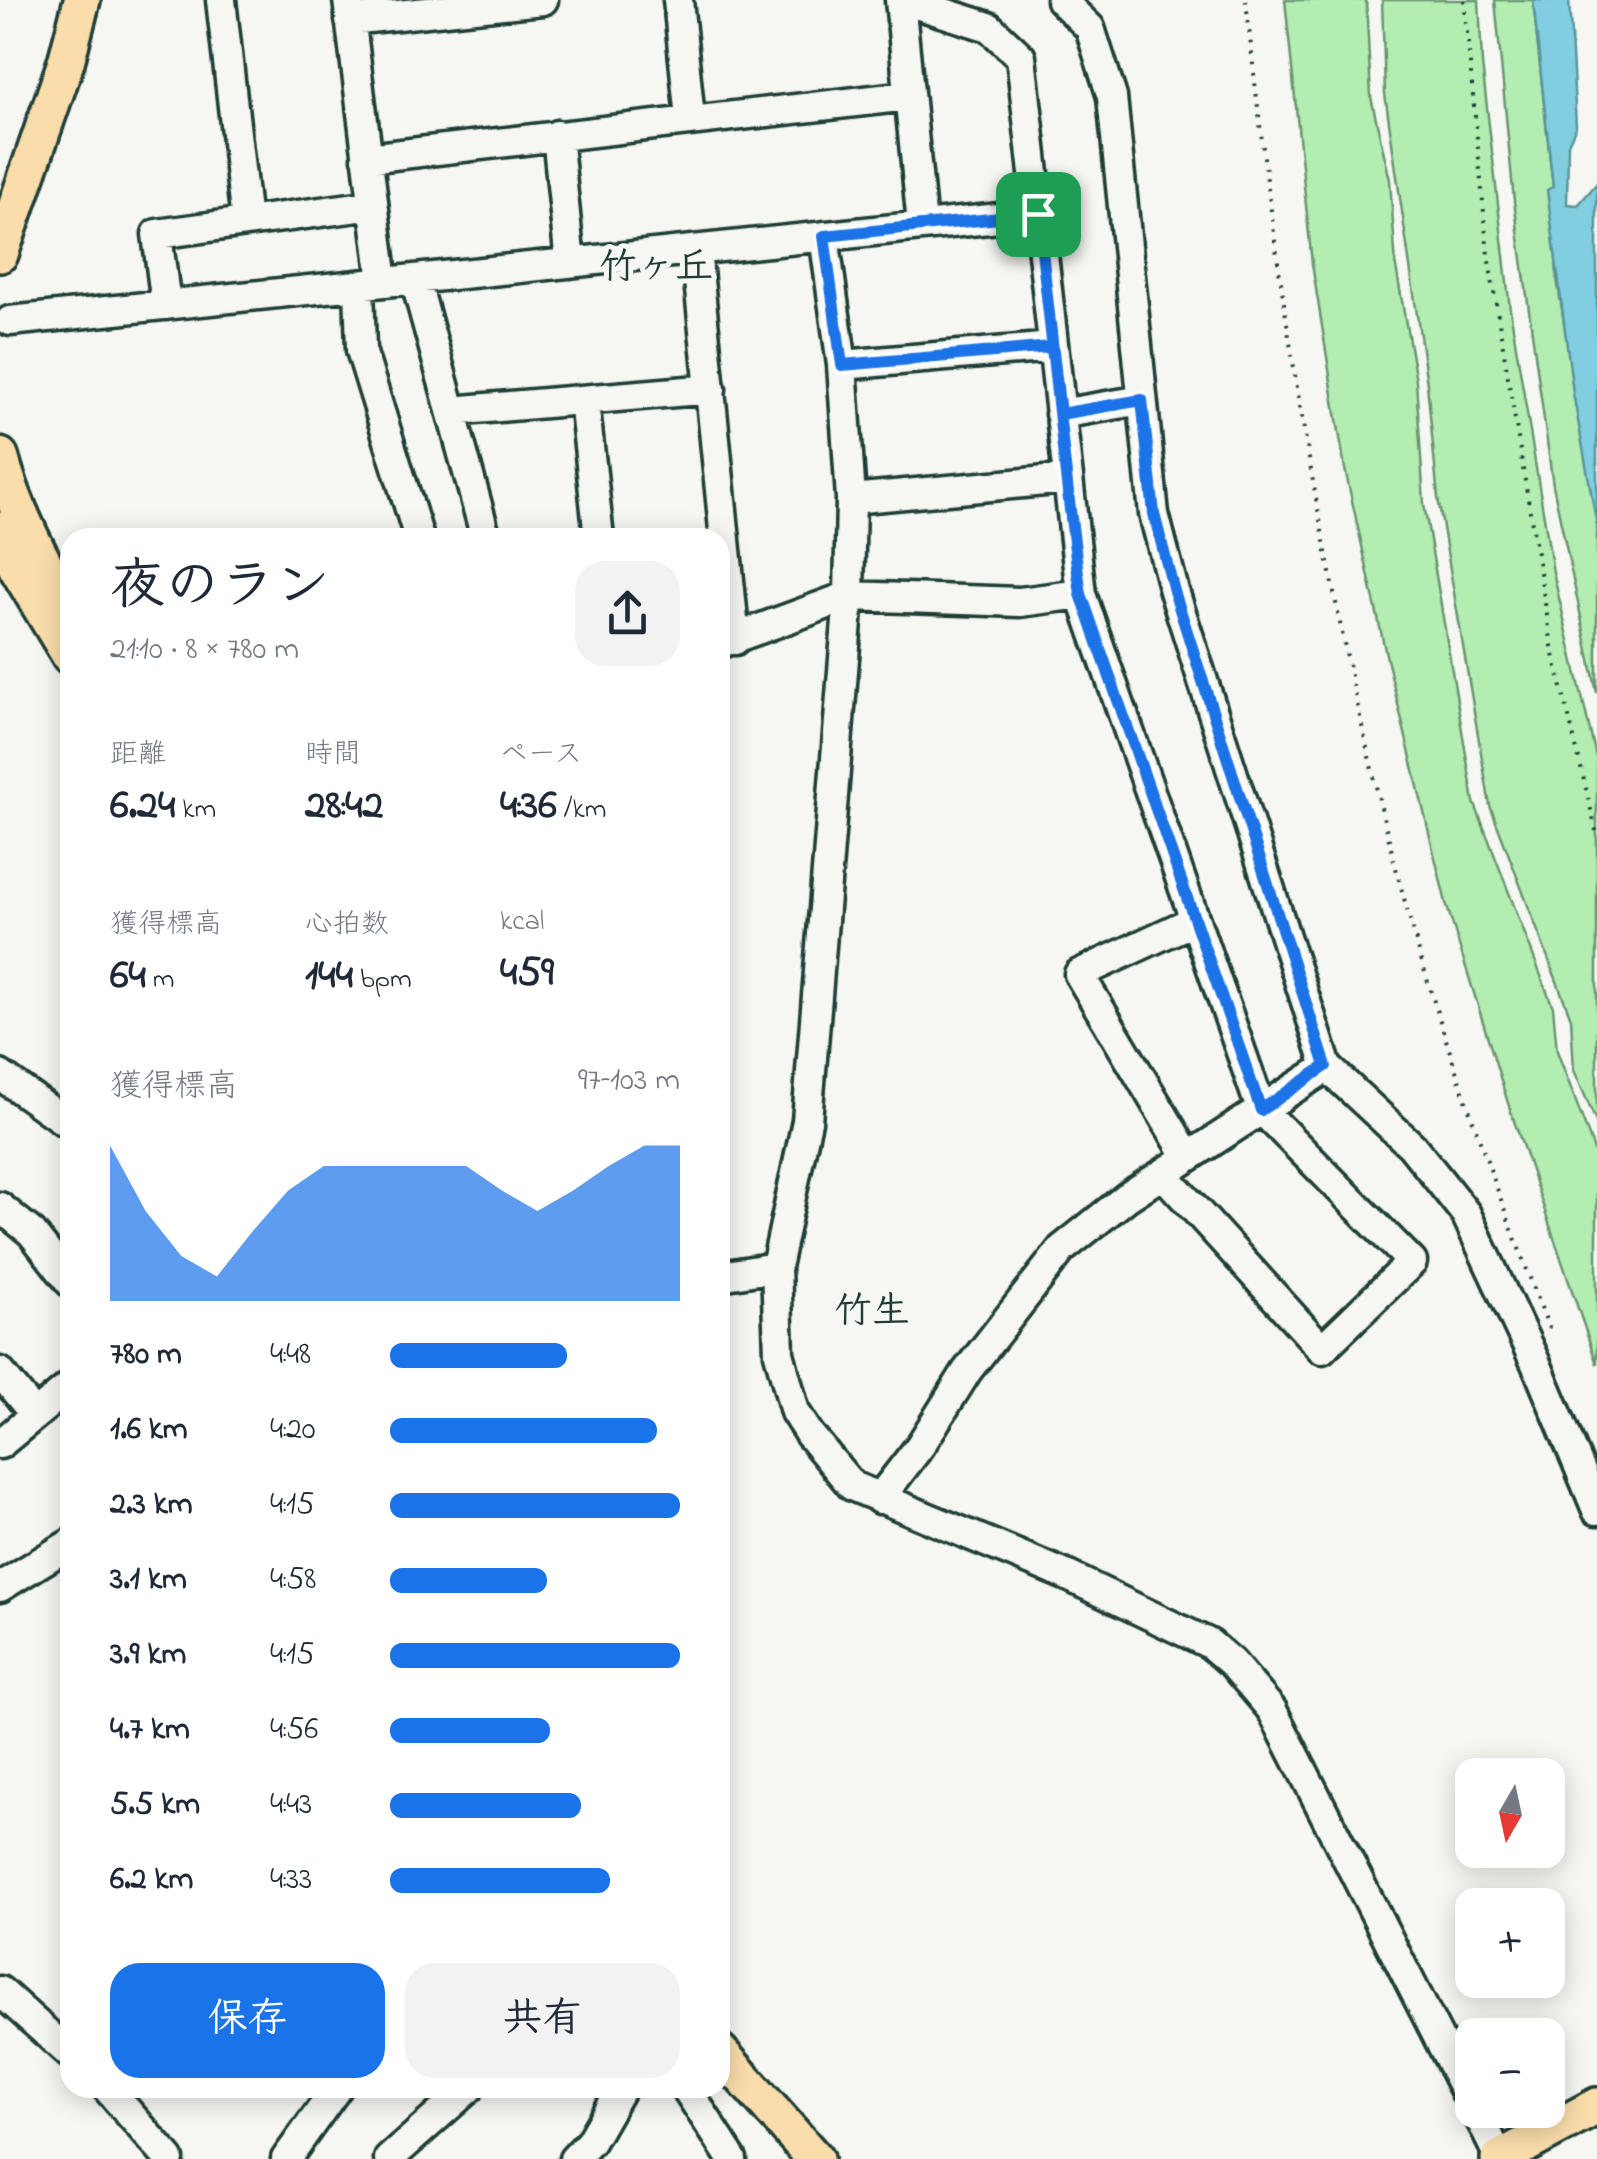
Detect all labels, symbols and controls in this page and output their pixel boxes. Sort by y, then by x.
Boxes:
pin [996,172,1081,257]
icon: arrive [1011,187,1066,242]
district label: 竹ヶ丘 [599,241,713,297]
text: 夜のラン [110,549,330,629]
button: share [575,561,680,666]
text: 21:10 · 8 × 780 m [110,627,299,674]
text: 距離 [110,735,166,776]
text: 時間 [305,735,361,776]
text: ペース [500,735,582,776]
text: 6.24 [110,776,175,837]
text: 28:42 [305,776,383,837]
text: 4:36 [500,776,557,837]
text: km [175,790,216,831]
text: /km [557,790,606,831]
text: kcal [500,902,545,943]
text: 獲得標高 [110,905,222,946]
text: 心拍数 [305,905,389,946]
text: 459 [500,943,554,1004]
text: 64 [110,946,146,1007]
text: 144 [305,946,353,1007]
text: m [146,960,175,1001]
text: bpm [353,960,412,1001]
text: 97–103 m [578,1058,680,1105]
text: 獲得標高 [110,1064,238,1111]
district label: 竹生 [834,1285,910,1341]
text: 780 m [110,1332,182,1379]
text: 4:48 [270,1332,311,1379]
text: 1.6 km [110,1407,188,1454]
text: 4:20 [270,1407,316,1454]
text: 2.3 km [110,1482,193,1529]
text: 4:15 [270,1482,314,1529]
text: 3.1 km [110,1557,187,1604]
text: 4:58 [270,1557,316,1604]
text: 3.9 km [110,1632,186,1679]
text: 4:15 [270,1632,314,1679]
text: 4.7 km [110,1707,190,1754]
text: 4:56 [270,1707,318,1754]
north arrow [1455,1758,1565,1868]
map controls [1455,1758,1565,2128]
text: 5.5 km [110,1782,200,1829]
text: 4:43 [270,1782,312,1829]
text: 6.2 km [110,1857,193,1904]
text: 4:33 [270,1857,312,1904]
button: + [1455,1888,1565,1998]
button: 保存 [110,1963,385,2078]
button: 共有 [405,1963,680,2078]
button: − [1455,2018,1565,2128]

